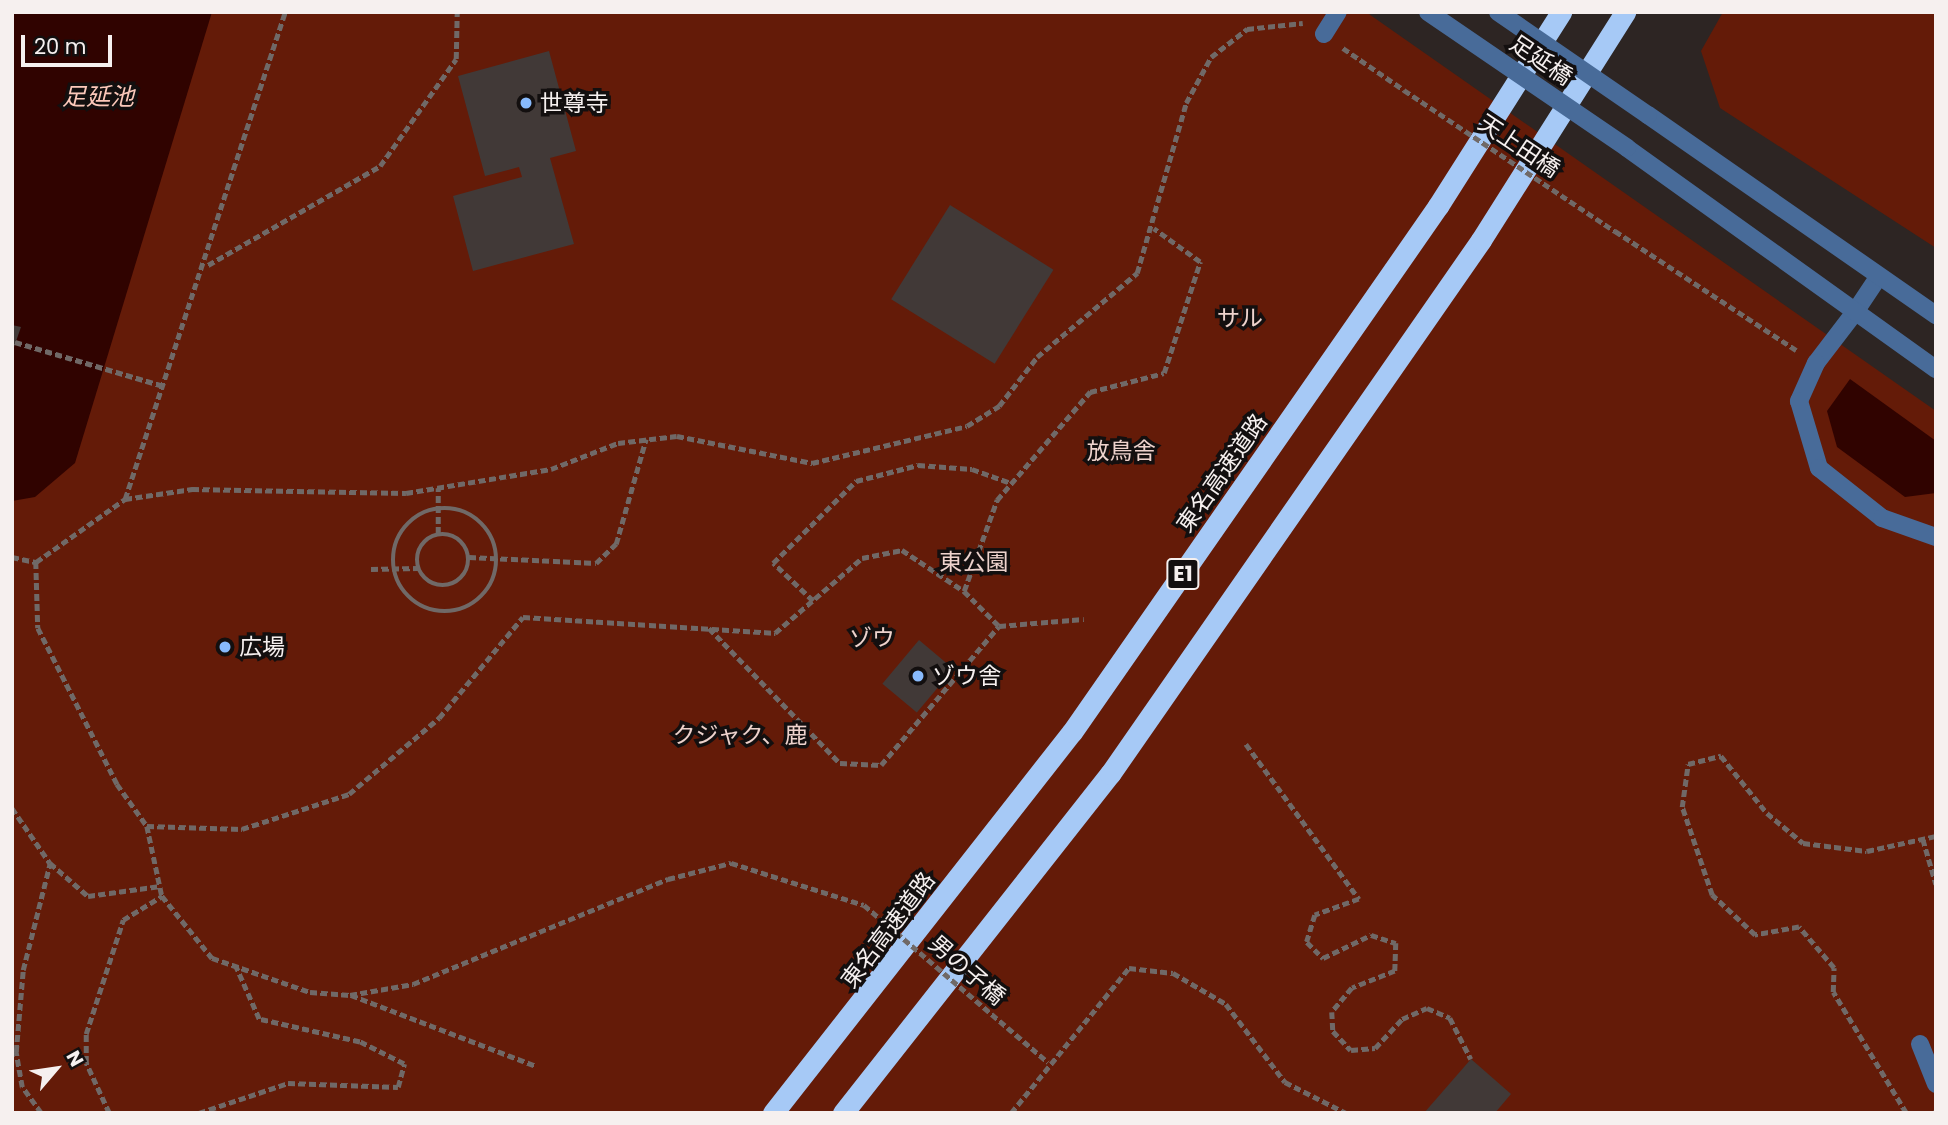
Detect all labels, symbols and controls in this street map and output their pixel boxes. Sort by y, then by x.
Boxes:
scale bar [24,21,116,65]
street label: 足延橋 [1505,29,1577,91]
text: 20 m [34,32,87,61]
water label: 足延池 [62,83,134,111]
place label: 世尊寺 [540,89,609,117]
marker: 世尊寺 [518,95,534,111]
street label: 天上田橋 [1473,109,1565,183]
park label: サル [1217,304,1263,332]
street label: 東名高速道路 [1171,409,1273,537]
park label: 放鳥舎 [1087,437,1155,465]
park label: 東公園 [940,548,1008,576]
road number: E1 [1166,556,1200,592]
park label: ゾウ [849,624,895,652]
place label: 広場 [239,633,285,661]
marker: 広場 [217,639,233,655]
place label: ゾウ舎 [932,662,1001,690]
marker: ゾウ舎 [910,668,926,684]
park label: クジャク、鹿 [672,721,808,749]
street label: 東名高速道路 [835,867,941,993]
street label: 男の子橋 [923,929,1011,1011]
north arrow [21,1034,91,1104]
text: N [60,1046,90,1071]

